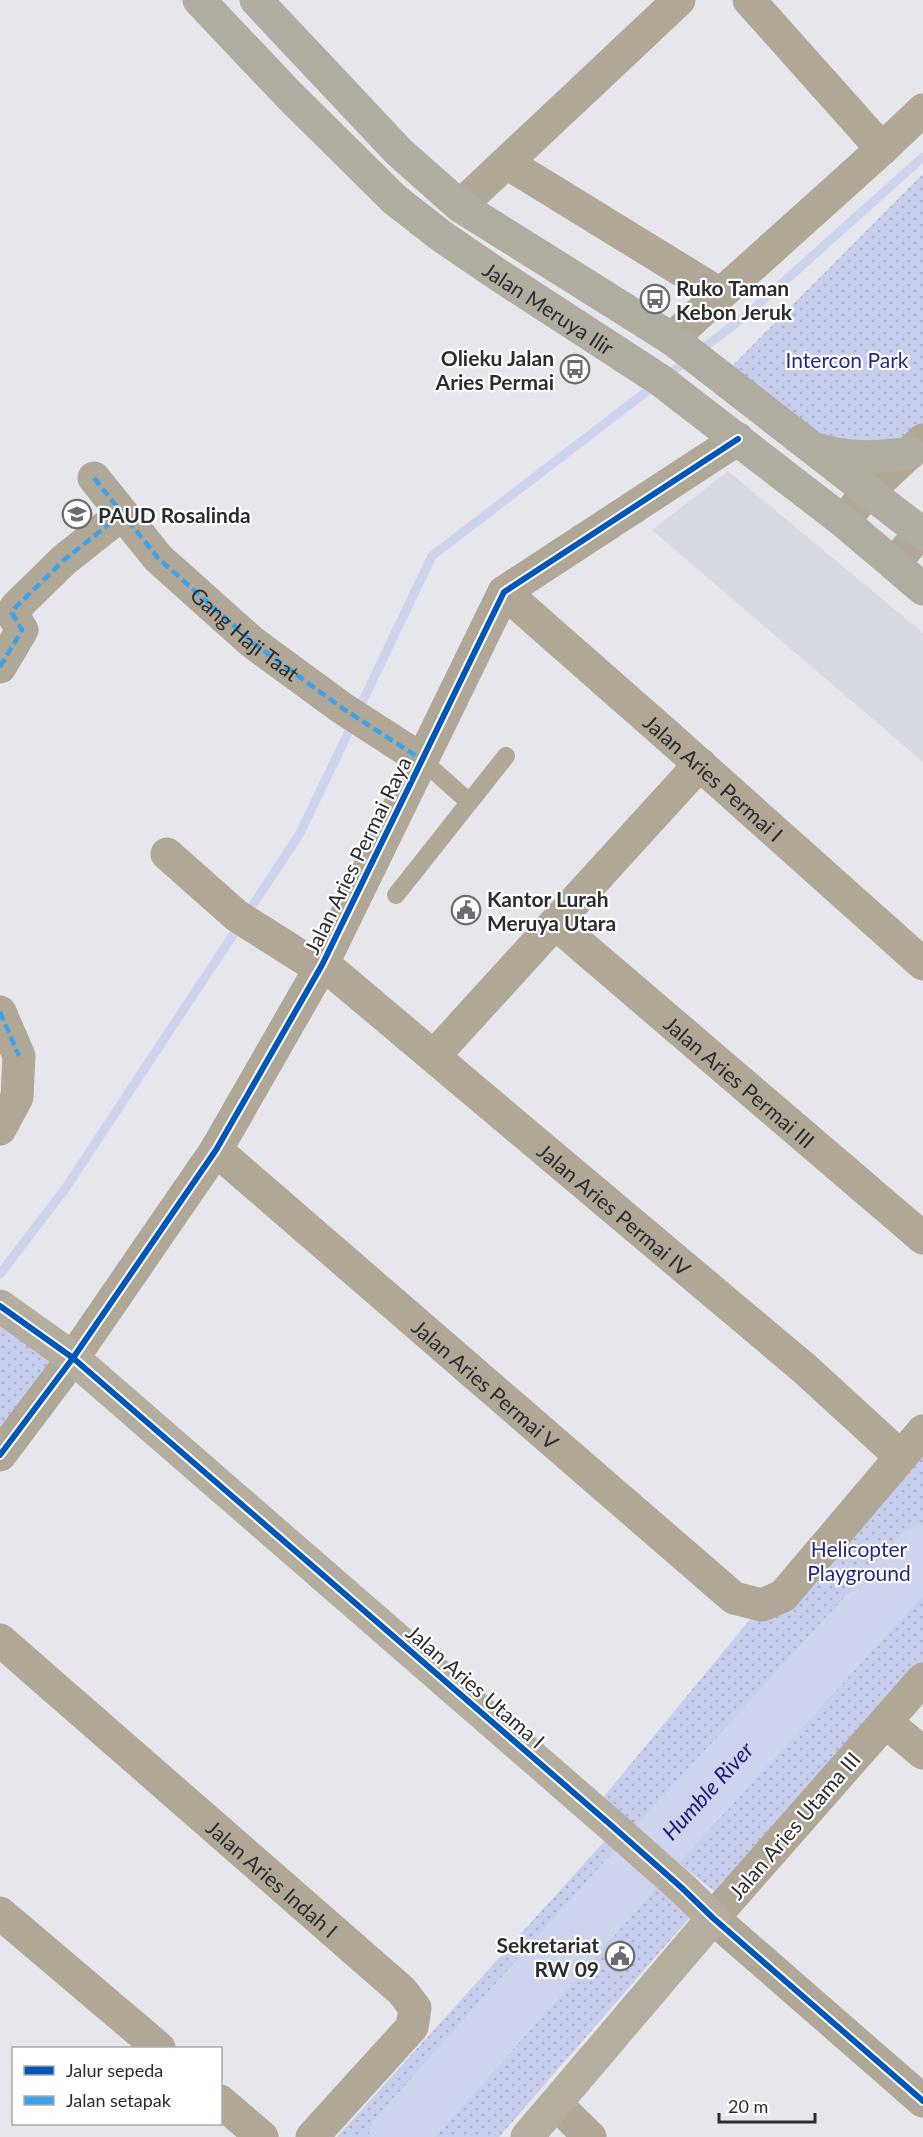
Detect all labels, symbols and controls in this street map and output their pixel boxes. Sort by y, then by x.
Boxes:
street label: Jalan Meruya Ilir [479,256,619,360]
place label: Ruko Taman Kebon Jeruk [676,275,793,324]
bus stop icon: Ruko Taman Kebon Jeruk [639,283,671,315]
place label: Olieku Jalan Aries Permai [435,345,554,394]
park label: Intercon Park [786,347,909,372]
bus stop icon: Olieku Jalan Aries Permai [559,353,591,385]
school or university icon: PAUD Rosalinda [61,498,93,530]
place label: PAUD Rosalinda [98,502,251,527]
street label: Gang Haji Taat [186,581,305,685]
street label: Jalan Aries Permai I [639,709,789,846]
street label: Jalan Aries Permai Raya [298,752,416,958]
place label: Kantor Lurah Meruya Utara [487,886,616,935]
public building icon: Kantor Lurah Meruya Utara [450,894,482,926]
street label: Jalan Aries Permai III [660,1010,820,1153]
street label: Jalan Aries Permai IV [533,1137,697,1281]
street label: Jalan Aries Permai V [408,1313,565,1454]
park label: Helicopter Playground [807,1536,911,1585]
street label: Jalan Aries Utama I [402,1619,550,1753]
water label: Humble River [656,1735,759,1845]
street label: Jalan Aries Utama III [723,1746,865,1904]
street label: Jalan Aries Indah I [202,1814,343,1942]
place label: Sekretariat RW 09 [496,1932,599,1981]
public building icon: Sekretariat RW 09 [604,1940,636,1972]
legend [12,2047,222,2125]
text: Jalur sepeda [66,2059,163,2081]
scale bar [719,2086,815,2124]
text: Jalan setapak [66,2089,172,2111]
text: 20 m [728,2095,768,2117]

